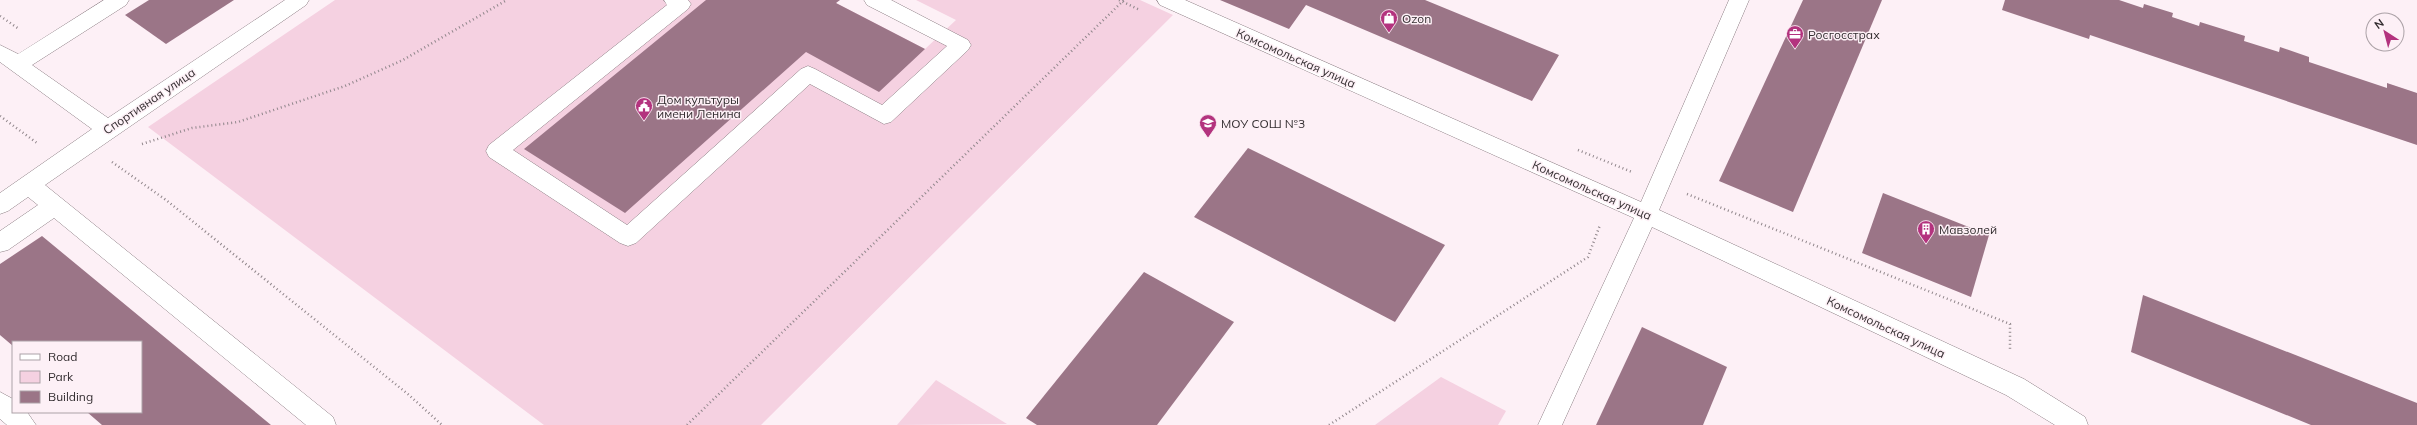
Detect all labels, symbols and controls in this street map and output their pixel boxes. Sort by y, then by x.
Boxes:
shop icon: Ozon [1379,8,1399,33]
place label: Ozon [1402,11,1431,26]
north arrow [2365,12,2405,52]
text: N [2372,16,2387,32]
office icon: Росгосстрах [1785,24,1805,49]
street label: Комсомольская улица [1234,25,1358,91]
place label: Росгосстрах [1808,27,1880,42]
street label: Спортивная улица [100,65,198,137]
place label: Дом культуры имени Ленина [657,92,741,121]
public building icon: Дом культуры имени Ленина [634,96,654,121]
school or university icon: МОУ СОШ №3 [1198,113,1218,138]
place label: МОУ СОШ №3 [1221,116,1305,131]
street label: Комсомольская улица [1530,157,1654,223]
building icon: Мавзолей [1916,219,1936,244]
place label: Мавзолей [1939,222,1997,237]
street label: Комсомольская улица [1824,293,1948,361]
legend [12,341,142,413]
text: Road [48,349,77,364]
text: Park [48,369,74,384]
text: Building [48,389,93,404]

